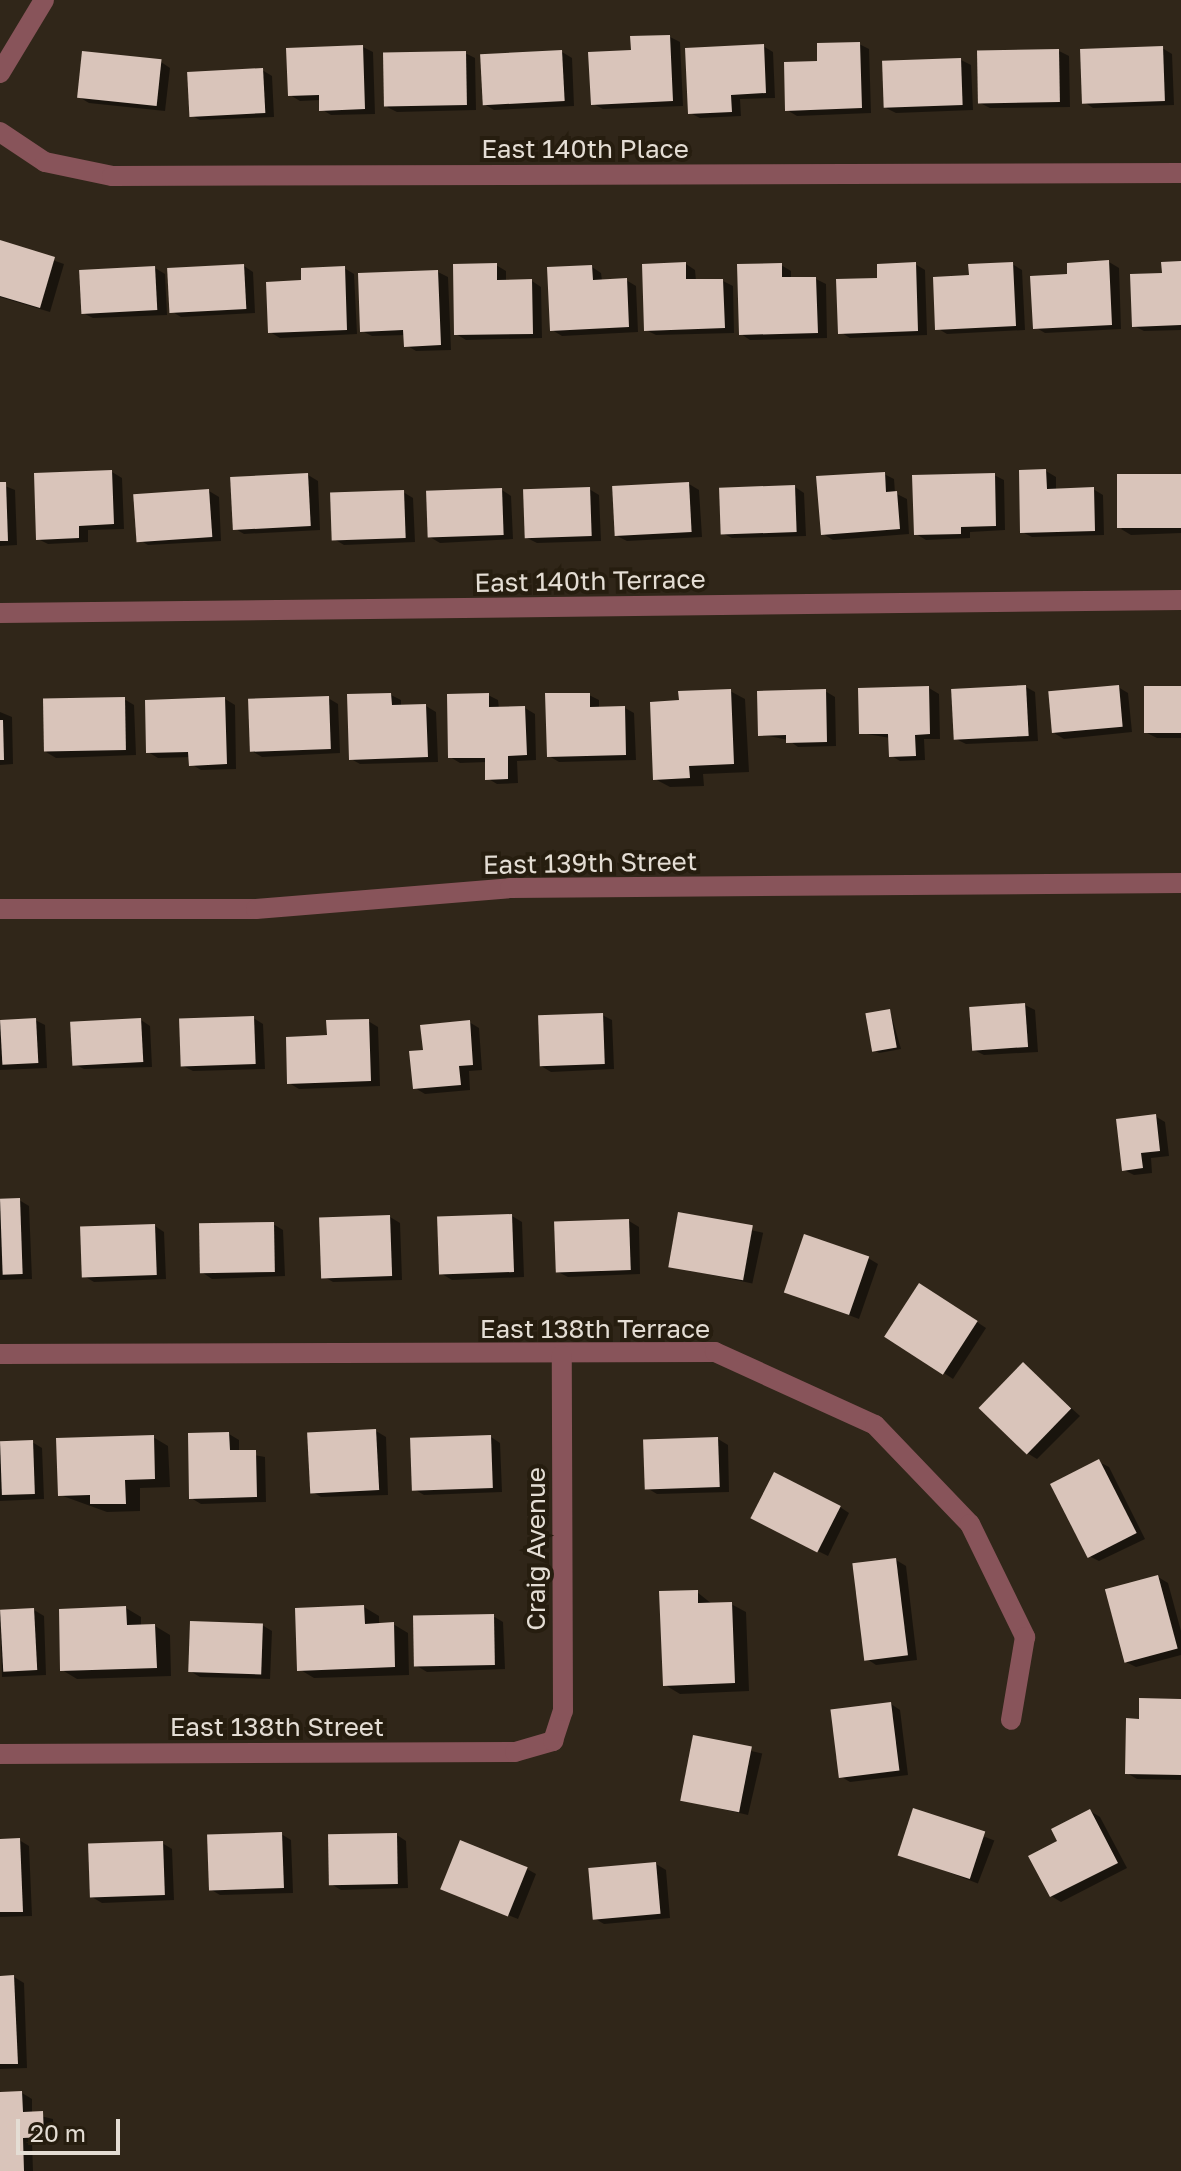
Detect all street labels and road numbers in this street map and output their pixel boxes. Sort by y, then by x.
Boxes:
street label: East 140th Place [481,133,689,165]
street label: East 140th Terrace [474,563,706,599]
street label: East 139th Street [483,846,697,880]
street label: East 138th Terrace [480,1313,710,1345]
street label: Craig Avenue [520,1467,552,1631]
street label: East 138th Street [170,1711,384,1743]

